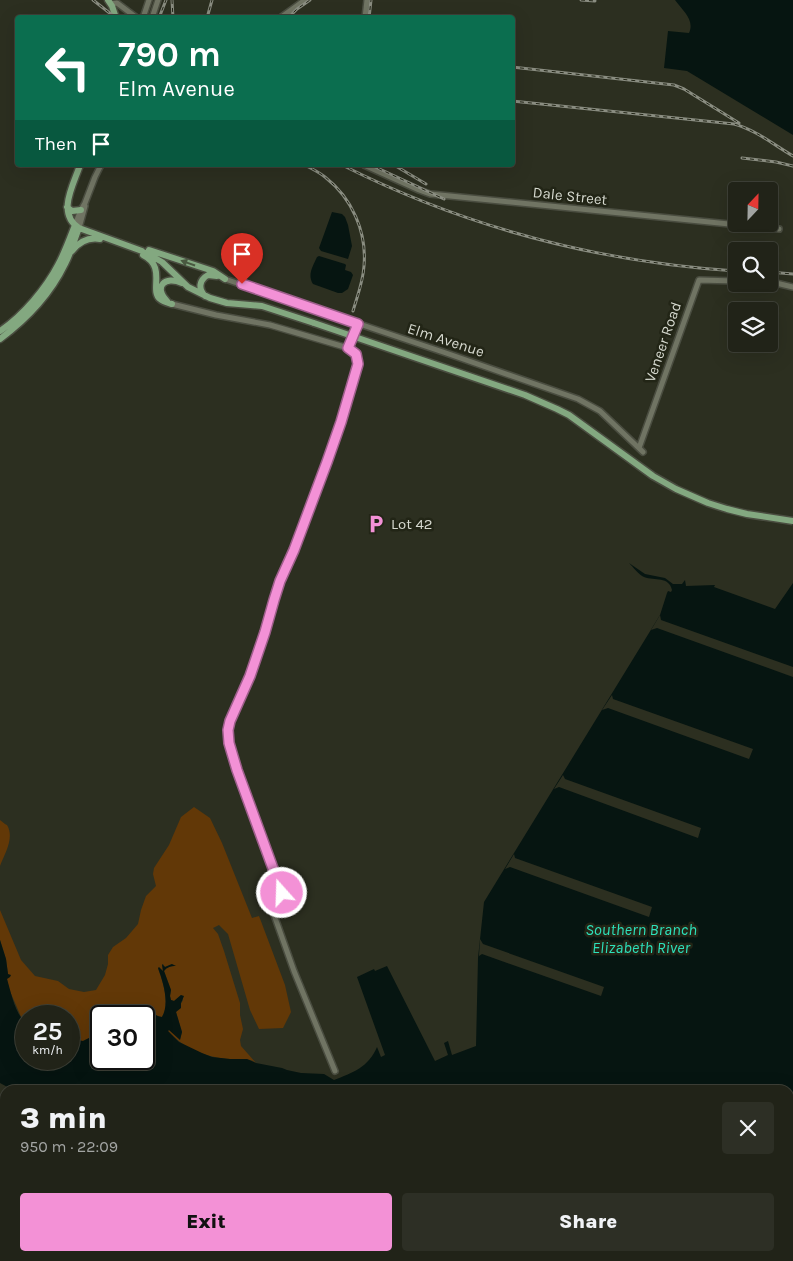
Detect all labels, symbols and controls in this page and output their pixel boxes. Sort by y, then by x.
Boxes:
text: 790 m [118,34,221,75]
icon: left [35,35,100,100]
text: Elm Avenue [118,76,235,102]
icon: arrive [87,130,115,158]
text: Then [35,133,77,155]
north arrow [728,182,778,232]
map controls [728,182,778,352]
street label: Dale Street [532,183,608,209]
pin [221,233,263,284]
icon: arrive [228,240,256,268]
button: search [728,242,778,292]
one-way arrow [180,259,195,267]
street label: Veneer Road [641,300,685,384]
button: layers [728,302,778,352]
street label: Elm Avenue [405,319,487,361]
parking icon: Lot 42 [365,513,387,535]
place label: Lot 42 [391,515,432,533]
position arrow [255,866,307,918]
water label: Southern Branch Elizabeth River [585,920,697,957]
speed limit sign: 30 [90,1005,155,1070]
text: 25 [33,1017,62,1046]
text: km/h [32,1043,63,1057]
text: 3 min [20,1100,107,1136]
button: close [722,1102,774,1154]
text: 950 m · 22:09 [20,1137,118,1156]
button: Exit [20,1193,392,1251]
button: Share [402,1193,774,1251]

